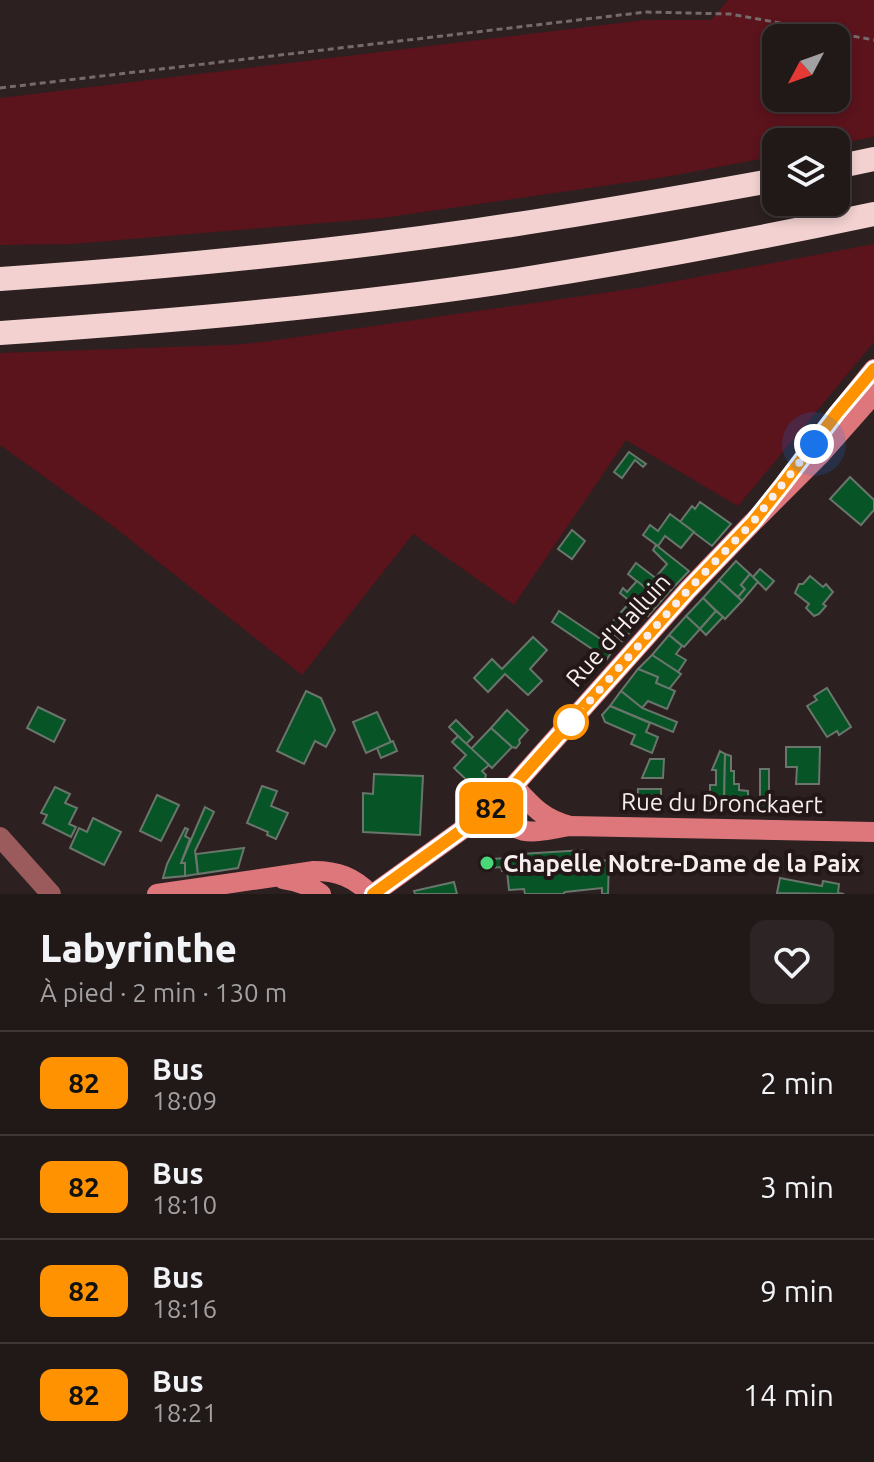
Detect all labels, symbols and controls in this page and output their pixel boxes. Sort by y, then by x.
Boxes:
north arrow [762,24,850,112]
map controls [762,24,850,216]
button: layers [762,128,850,216]
your location [794,424,834,464]
street label: Rue d'Halluin [560,568,676,692]
unlabelled marker [554,705,588,739]
line badge: 82 [455,782,527,834]
street label: Rue du Dronckaert [621,788,824,818]
text: 82 [475,792,507,823]
place label: Chapelle Notre-Dame de la Paix [503,850,860,877]
marker: Chapelle Notre-Dame de la Paix [478,854,496,872]
button: heart [750,920,834,1004]
text: Labyrinthe [40,927,237,969]
text: À pied · 2 min · 130 m [40,978,287,1007]
text: Bus [152,1052,204,1086]
text: 2 min [760,1066,834,1100]
text: 82 [68,1067,100,1098]
text: 18:09 [152,1086,217,1115]
text: Bus [152,1156,204,1190]
text: 3 min [760,1170,834,1204]
text: 82 [68,1171,100,1202]
text: 18:10 [152,1190,217,1219]
text: Bus [152,1260,204,1294]
text: 9 min [760,1274,834,1308]
text: 82 [68,1275,100,1306]
text: 18:16 [152,1294,217,1323]
text: Bus [152,1364,204,1398]
text: 14 min [743,1378,834,1412]
text: 82 [68,1379,100,1410]
text: 18:21 [152,1398,217,1427]

